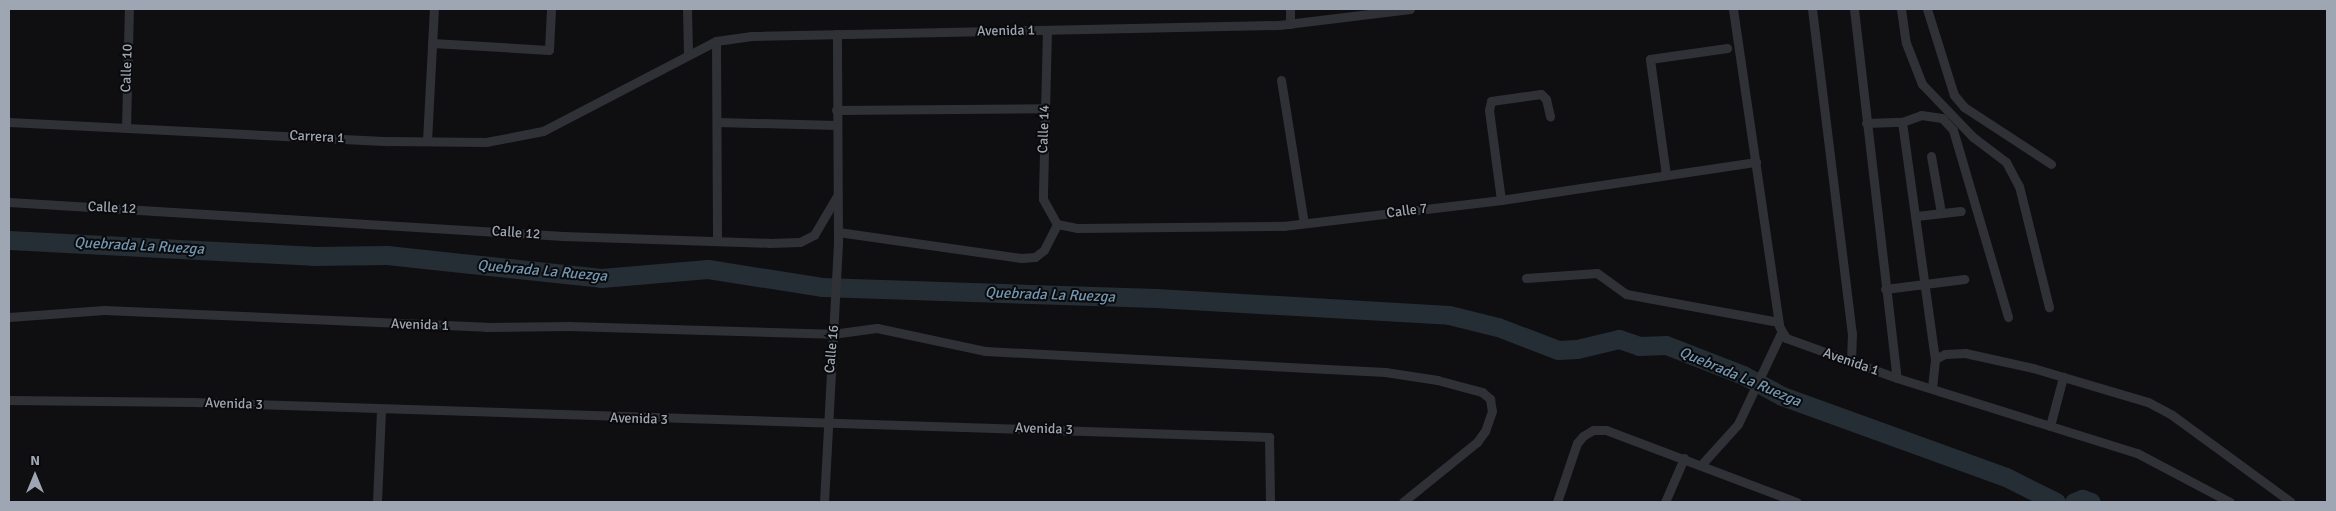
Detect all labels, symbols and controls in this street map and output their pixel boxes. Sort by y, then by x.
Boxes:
street label: Avenida 1 [977,22,1035,40]
street label: Calle 10 [118,43,136,93]
street label: Calle 14 [1035,104,1053,154]
street label: Carrera 1 [289,127,345,147]
street label: Calle 12 [87,198,137,218]
street label: Calle 7 [1386,200,1428,222]
street label: Calle 12 [491,223,541,243]
water label: Quebrada La Ruezga [73,234,205,258]
water label: Quebrada La Ruezga [476,256,608,286]
water label: Quebrada La Ruezga [985,284,1115,306]
street label: Avenida 1 [391,316,449,334]
street label: Calle 16 [822,324,842,374]
water label: Quebrada La Ruezga [1677,343,1803,411]
street label: Avenida 1 [1821,345,1881,379]
street label: Avenida 3 [205,395,263,413]
street label: Avenida 3 [610,410,668,428]
street label: Avenida 3 [1015,420,1073,438]
north arrow [10,451,60,501]
text: N [30,452,40,469]

